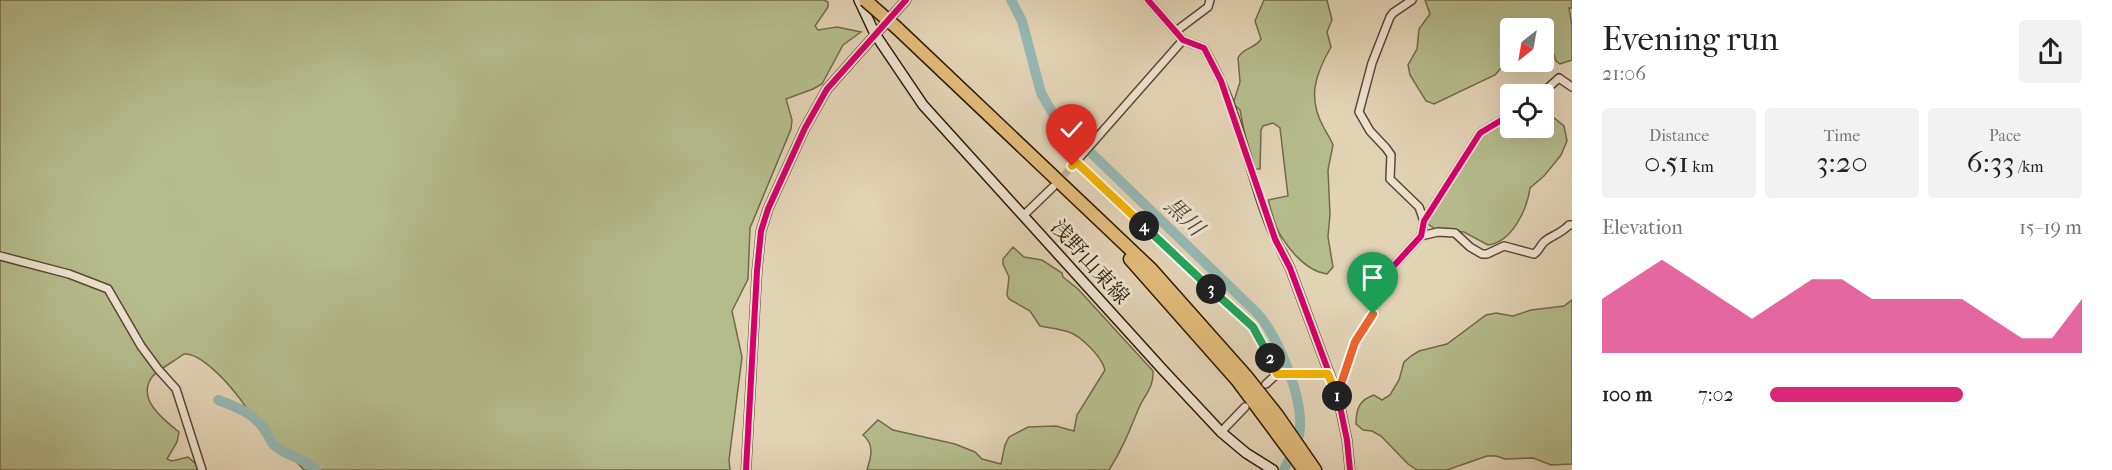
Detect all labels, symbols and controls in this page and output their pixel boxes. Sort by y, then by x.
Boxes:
north arrow [1500,18,1554,72]
map controls [1500,18,1554,138]
text: Evening run [1602,20,1779,59]
button: share [2019,20,2082,83]
text: 21:06 [1602,62,1646,85]
button: locate [1500,84,1554,138]
pin [1046,104,1097,166]
icon: check [1055,113,1088,146]
text: Distance [1649,126,1709,145]
text: Time [1824,126,1860,145]
text: Pace [1989,126,2021,145]
text: 0.51 [1644,145,1689,180]
text: 3:20 [1816,145,1868,180]
text: 6:33 [1967,145,2015,180]
text: km [1689,157,1714,176]
text: /km [2015,157,2044,176]
water label: 黒川 [1159,192,1210,243]
pin: 4 [1129,211,1159,241]
street label: 浅野山東線 [1046,215,1134,309]
text: 4 [1139,216,1149,235]
text: Elevation [1602,216,1683,239]
text: 15–19 m [2019,216,2082,239]
pin [1347,252,1398,314]
icon: arrive [1356,261,1389,294]
pin: 3 [1196,274,1226,304]
text: 3 [1208,279,1214,298]
pin: 2 [1255,343,1285,373]
text: 2 [1266,348,1274,367]
pin: 1 [1322,381,1352,411]
text: 100 m [1602,383,1652,406]
text: 7:02 [1698,383,1734,406]
text: 1 [1334,386,1340,405]

